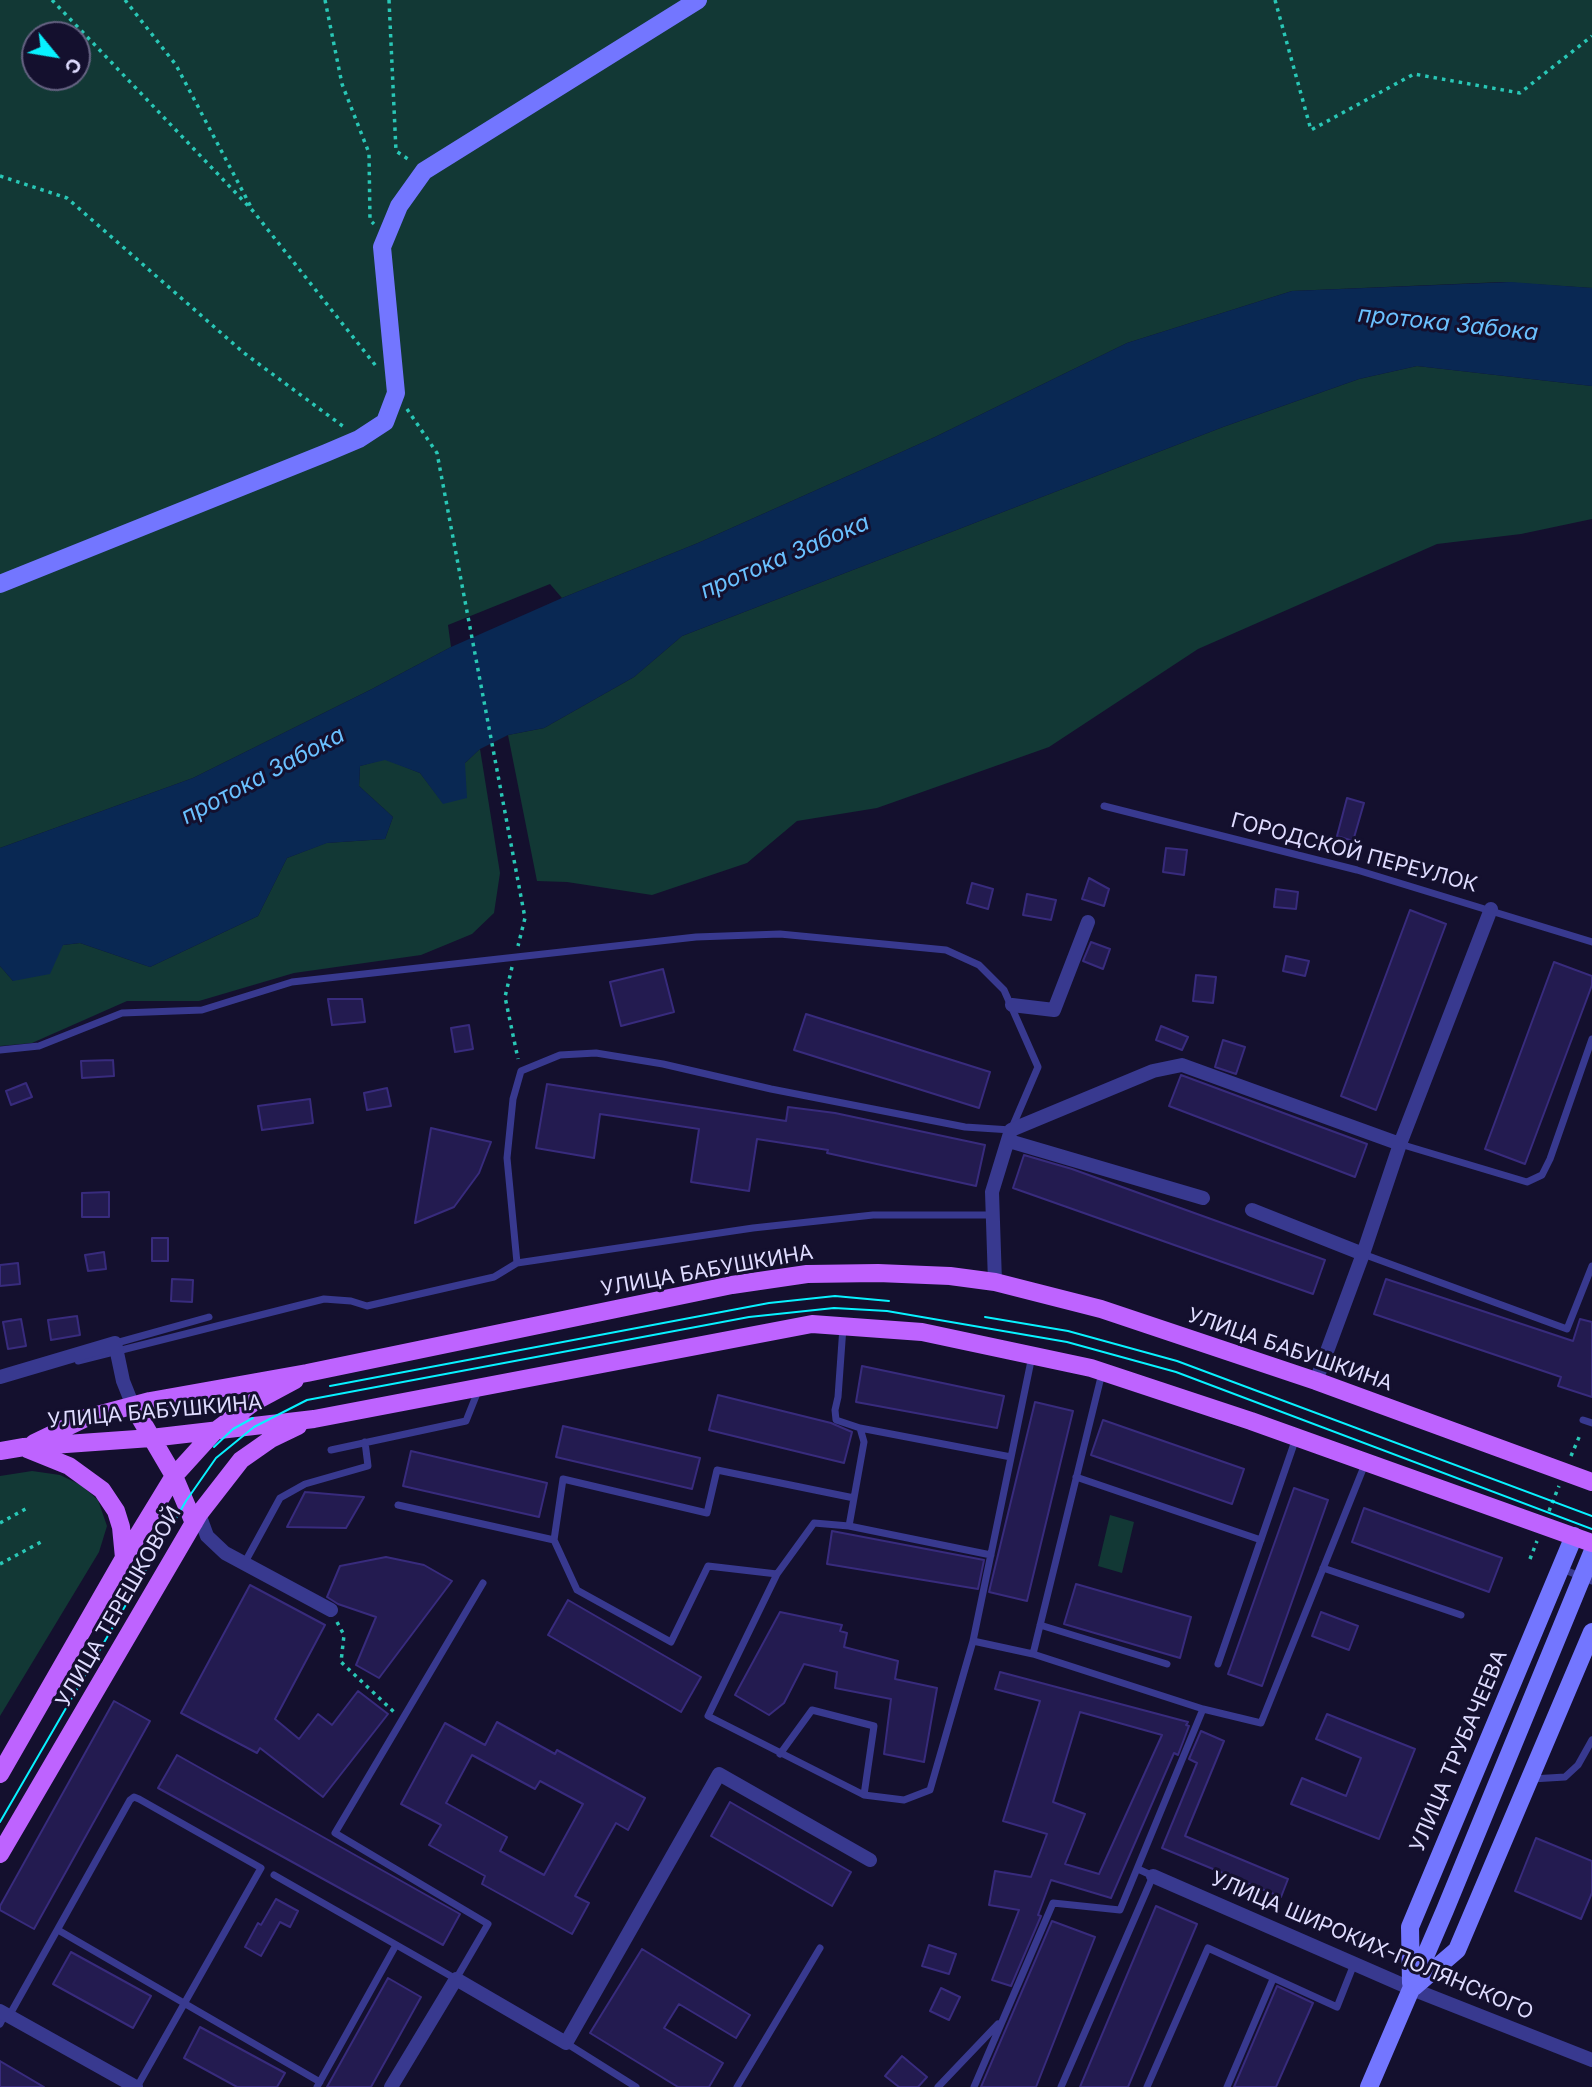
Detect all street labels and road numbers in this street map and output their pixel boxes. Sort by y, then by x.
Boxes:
street label: ГОРОДСКОЙ ПЕРЕУЛОК [1228,808,1480,898]
street label: УЛИЦА БАБУШКИНА [599,1240,815,1302]
street label: УЛИЦА БАБУШКИНА [1184,1303,1396,1397]
street label: УЛИЦА БАБУШКИНА [47,1390,263,1434]
street label: УЛИЦА ТЕРЕШКОВОЙ [51,1502,187,1712]
street label: УЛИЦА ТРУБАЧЕЕВА [1405,1646,1513,1856]
street label: УЛИЦА ШИРОКИХ-ПОЛЯНСКОГО [1207,1866,1537,2026]

